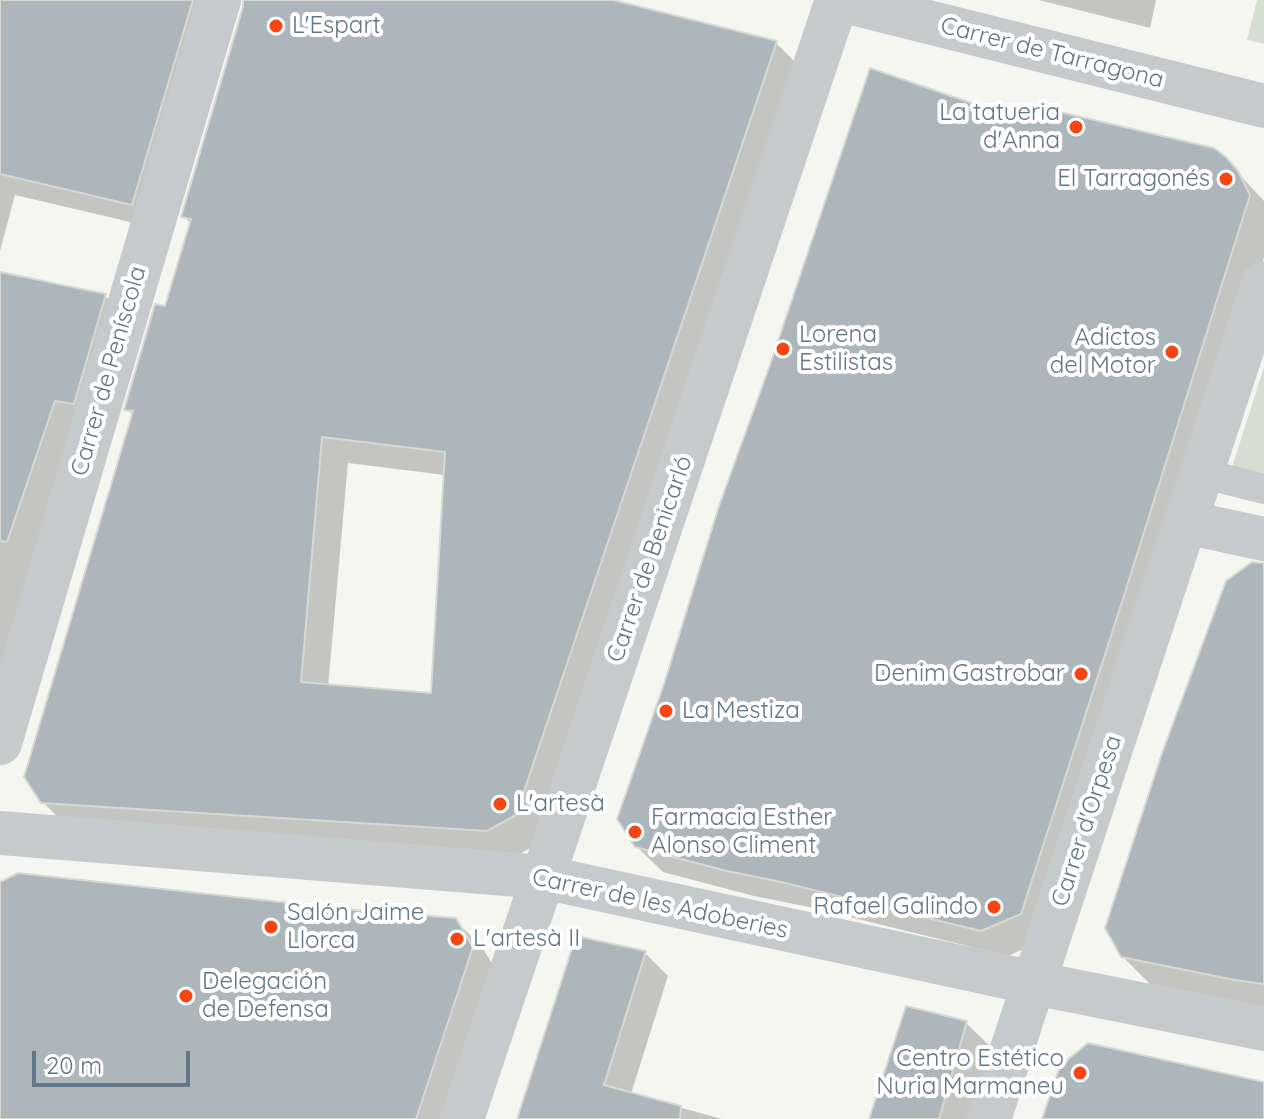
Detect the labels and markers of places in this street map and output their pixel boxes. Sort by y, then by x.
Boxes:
place label: L'Espart [292,12,381,40]
marker: L'Espart [267,17,285,35]
place label: La tatueria d'Anna [939,99,1060,155]
marker: La tatueria d'Anna [1067,118,1085,136]
place label: El Tarragonés [1057,165,1210,193]
marker: El Tarragonés [1217,170,1235,188]
place label: Lorena Estilistas [799,321,893,377]
place label: Adictos del Motor [1050,324,1156,380]
marker: Lorena Estilistas [774,340,792,358]
marker: Adictos del Motor [1163,343,1181,361]
place label: Denim Gastrobar [874,660,1065,688]
marker: Denim Gastrobar [1072,665,1090,683]
place label: La Mestiza [682,697,800,725]
marker: La Mestiza [657,702,675,720]
place label: L'artesà [516,790,605,818]
marker: L'artesà [491,795,509,813]
place label: Farmacia Esther Alonso Climent [651,804,832,860]
marker: Farmacia Esther Alonso Climent [626,823,644,841]
place label: Rafael Galindo [813,893,978,921]
marker: Rafael Galindo [985,898,1003,916]
place label: Salón Jaime Llorca [287,899,424,955]
marker: Salón Jaime Llorca [262,918,280,936]
place label: L'artesà II [473,925,580,953]
marker: L'artesà II [448,930,466,948]
place label: Delegación de Defensa [202,968,329,1024]
marker: Delegación de Defensa [177,987,195,1005]
place label: Centro Estético Nuria Marmaneu [876,1045,1064,1101]
marker: Centro Estético Nuria Marmaneu [1071,1064,1089,1082]

